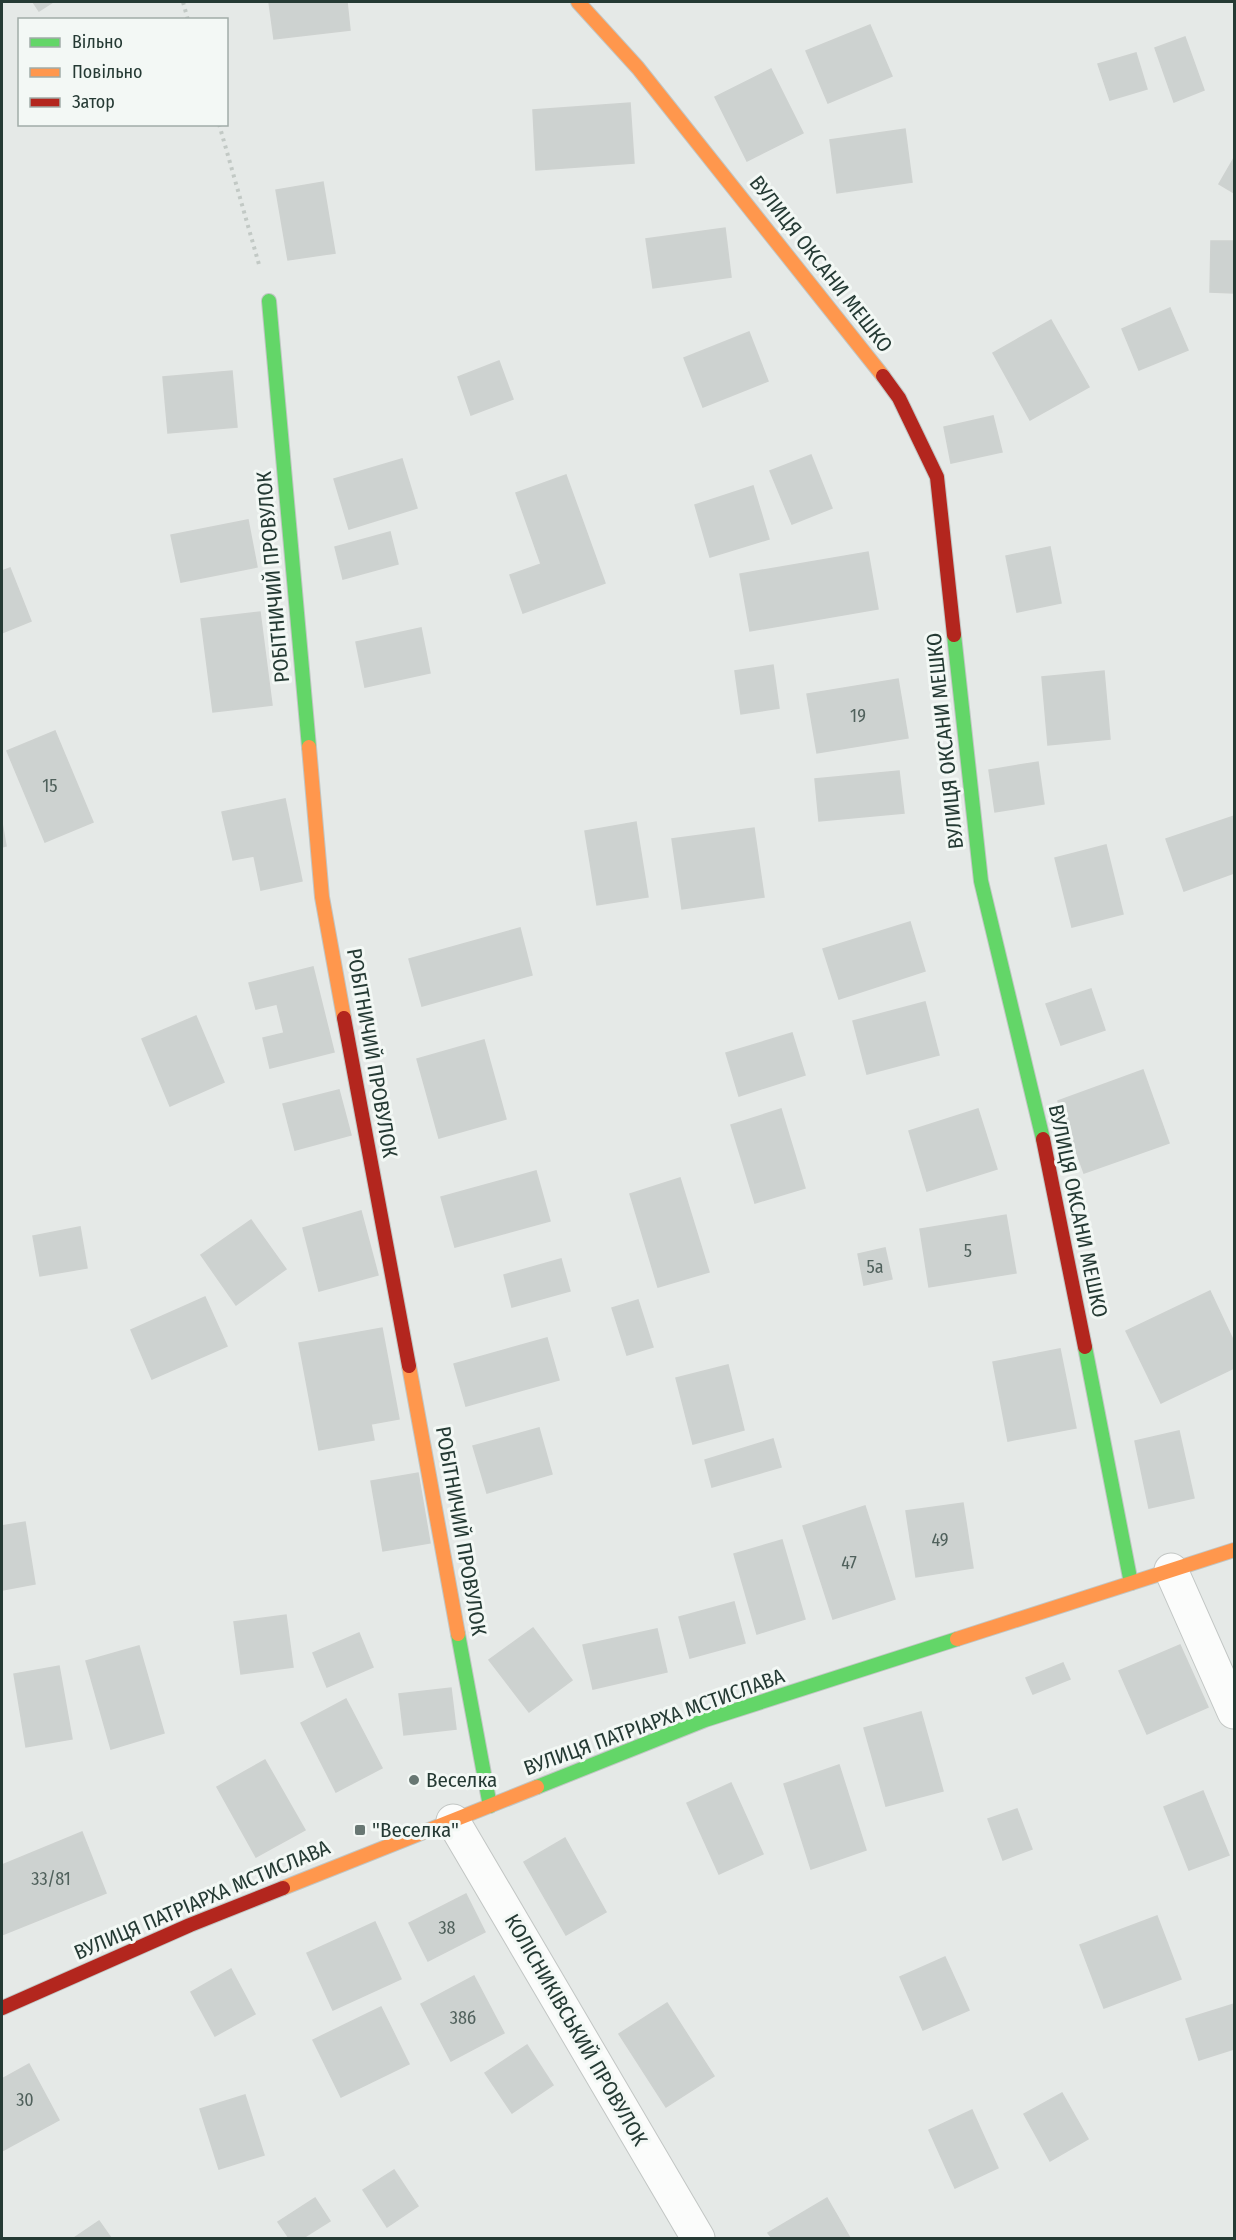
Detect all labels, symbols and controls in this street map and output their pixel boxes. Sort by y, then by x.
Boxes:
legend [18,18,228,126]
text: Вільно [72,31,123,53]
text: Повільно [72,61,143,83]
text: Затор [72,91,115,113]
street label: ВУЛИЦЯ ОКСАНИ МЕШКО [744,170,898,358]
street label: РОБІТНИЧИЙ ПРОВУЛОК [251,469,295,684]
street label: ВУЛИЦЯ ОКСАНИ МЕШКО [921,632,969,850]
house number: 19 [850,705,866,727]
house number: 15 [42,775,58,797]
street label: РОБІТНИЧИЙ ПРОВУЛОК [341,946,403,1160]
street label: ВУЛИЦЯ ОКСАНИ МЕШКО [1043,1102,1113,1320]
house number: 5 [964,1240,972,1262]
house number: 5а [866,1256,884,1278]
street label: РОБІТНИЧИЙ ПРОВУЛОК [430,1424,492,1638]
house number: 49 [931,1529,949,1551]
house number: 47 [841,1552,857,1574]
street label: ВУЛИЦЯ ПАТРІАРХА МСТИСЛАВА [520,1663,788,1781]
place label: Веселка [426,1767,497,1793]
marker: Веселка [407,1773,421,1787]
place label: "Веселка" [372,1817,459,1843]
marker: "Веселка" [353,1823,367,1837]
street label: ВУЛИЦЯ ПАТРІАРХА МСТИСЛАВА [70,1834,334,1966]
house number: 33/81 [31,1868,71,1890]
street label: КОЛІСНИКІВСЬКИЙ ПРОВУЛОК [499,1909,654,2151]
house number: 38 [438,1917,456,1939]
house number: 38б [450,2007,476,2029]
house number: 30 [16,2089,34,2111]

